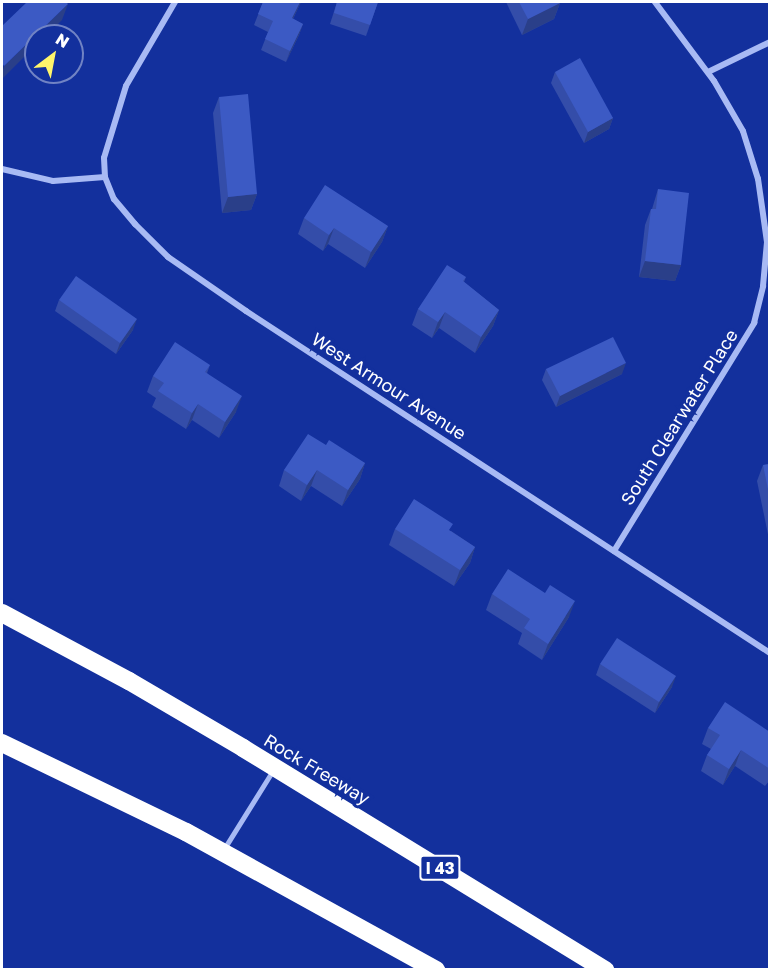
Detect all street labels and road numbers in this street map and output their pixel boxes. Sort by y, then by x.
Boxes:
street label: South Clearwater Place [616,325,742,509]
street label: West Armour Avenue [308,328,470,444]
street label: Rock Freeway [260,729,374,809]
road number: I 43 [419,855,461,881]

